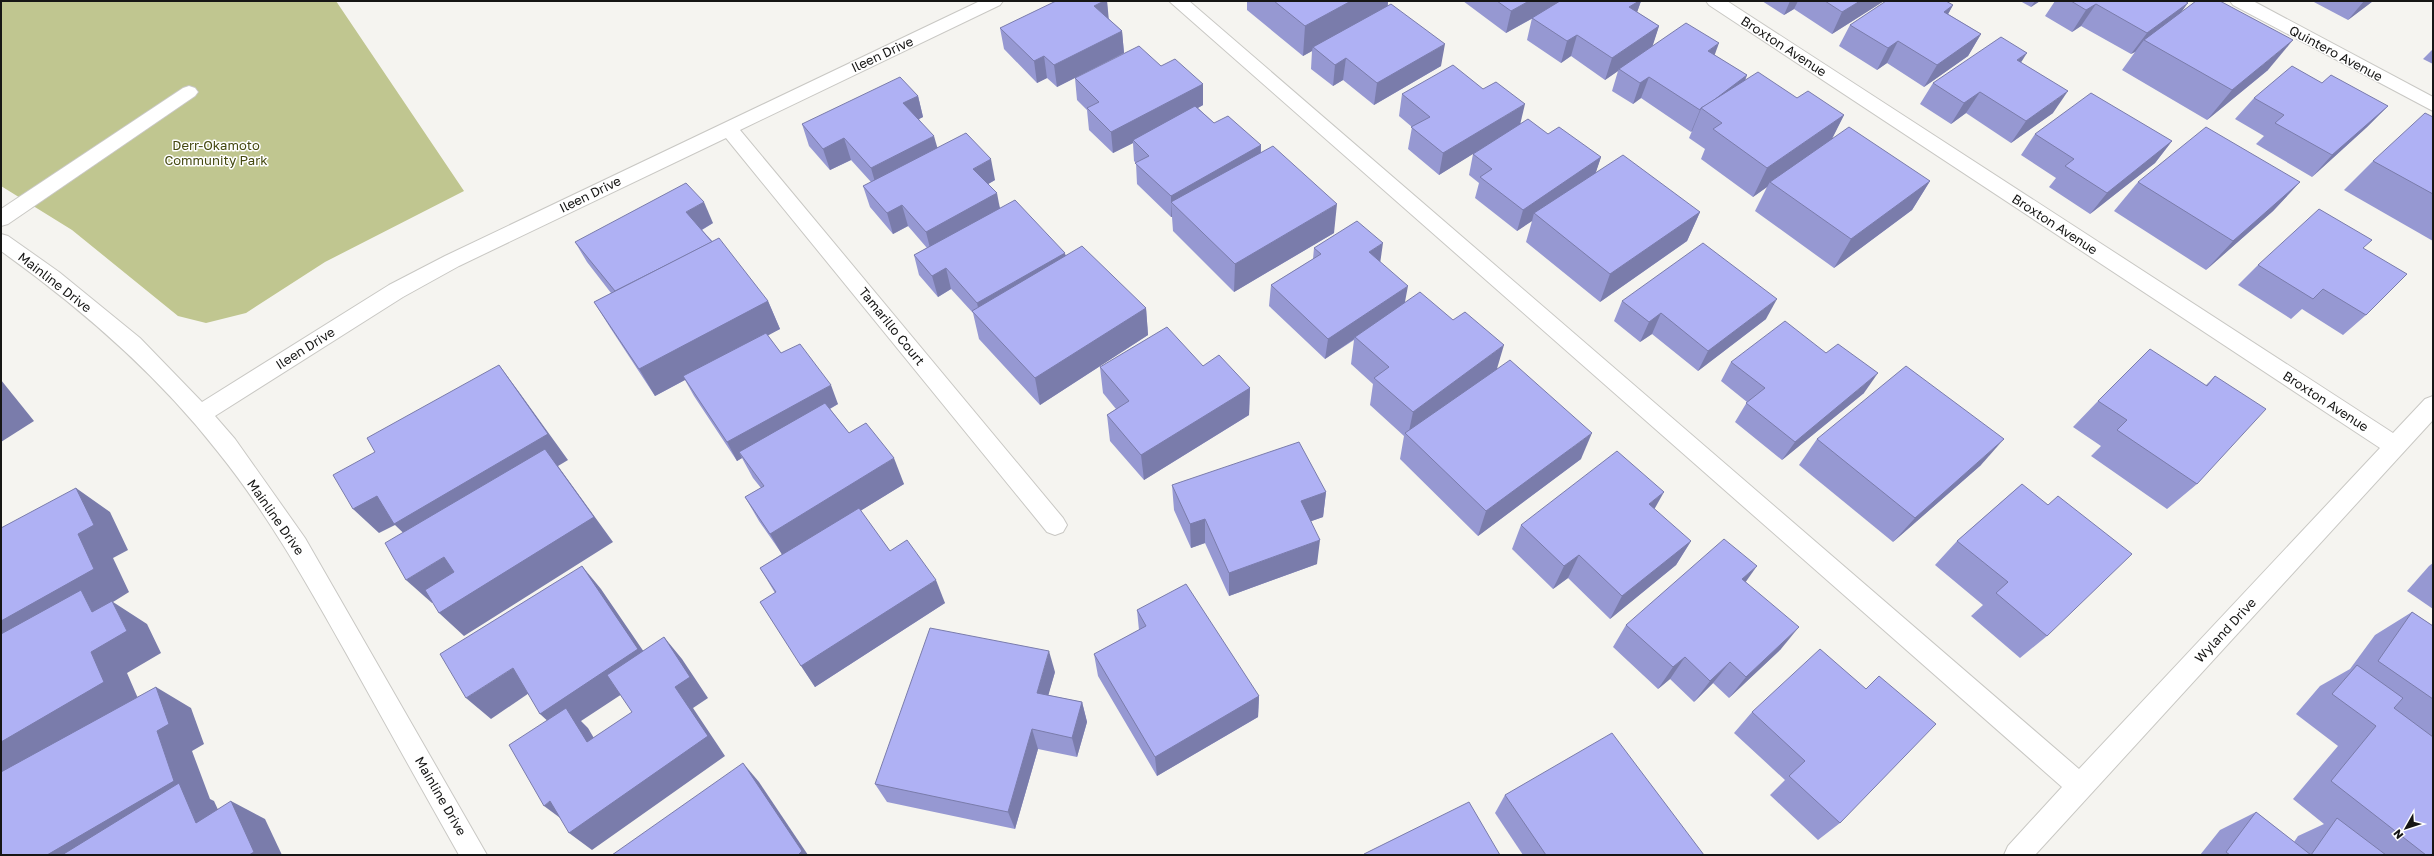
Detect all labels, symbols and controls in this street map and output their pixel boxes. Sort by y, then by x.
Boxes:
street label: Broxton Avenue [1738,12,1830,80]
street label: Quintero Avenue [2287,22,2385,84]
street label: Ileen Drive [848,33,916,75]
park label: Derr-Okamoto Community Park [164,137,268,168]
street label: Ileen Drive [557,172,623,216]
street label: Broxton Avenue [2009,190,2101,258]
street label: Mainline Drive [15,248,95,316]
street label: Tamarillo Court [856,284,928,368]
street label: Ileen Drive [272,324,338,372]
street label: Broxton Avenue [2280,367,2372,435]
street label: Mainline Drive [244,476,308,558]
street label: Wyland Drive [2191,594,2259,666]
street label: Mainline Drive [412,754,470,838]
north arrow [2386,808,2426,848]
text: N [2390,827,2406,842]

